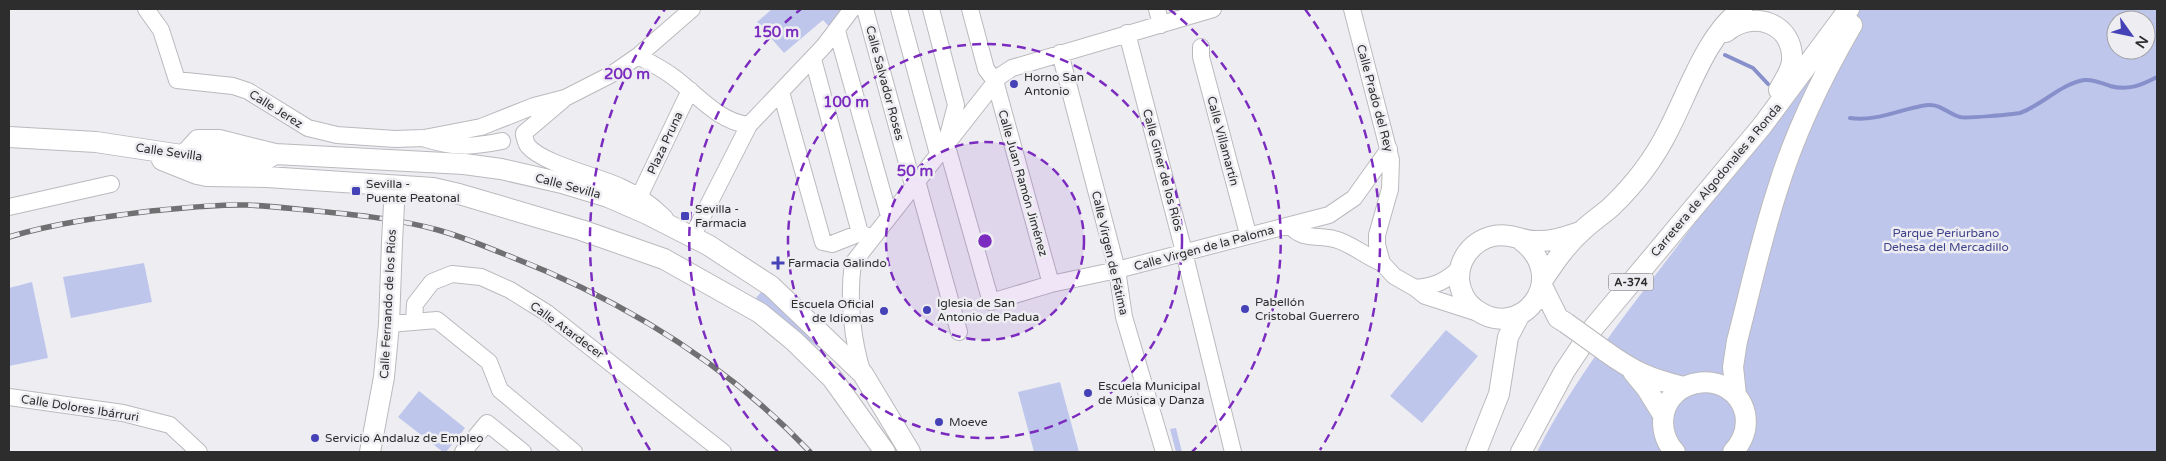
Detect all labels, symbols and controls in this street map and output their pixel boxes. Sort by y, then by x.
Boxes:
north arrow [2106,10,2156,60]
text: 150 m [753,23,799,41]
street label: Calle Salvador Roses [863,24,907,142]
text: N [2131,32,2152,51]
street label: Calle Prado del Rey [1354,43,1396,154]
text: 200 m [604,65,650,83]
place label: Horno San Antonio [1024,70,1084,98]
marker: Horno San Antonio [1008,78,1020,90]
street label: Calle Jerez [247,87,305,131]
text: 100 m [823,93,869,111]
street label: Calle Villamartín [1204,95,1242,187]
street label: Carretera de Algodonales a Ronda [1648,101,1784,259]
street label: Calle Giner de los Ríos [1140,107,1186,233]
street label: Calle Juan Ramón Jiménez [995,108,1051,258]
street label: Plaza Pruna [644,109,686,177]
street label: Calle Sevilla [135,140,203,164]
text: 50 m [897,162,933,180]
street label: Calle Sevilla [534,171,602,201]
place label: Sevilla - Puente Peatonal [366,177,460,205]
marker: Sevilla - Puente Peatonal [350,185,362,197]
street label: Calle Virgen de Fátima [1089,189,1131,317]
place label: Sevilla - Farmacia [695,202,747,230]
marker: Sevilla - Farmacia [679,210,691,222]
street label: Calle Virgen de la Paloma [1133,223,1275,273]
park label: Parque Periurbano Dehesa del Mercadillo [1883,226,2009,254]
street label: Calle Fernando de los Ríos [377,229,399,379]
centre of rings [976,232,994,250]
place label: Farmacia Galindo [788,256,887,270]
marker: Farmacia Galindo [772,257,784,269]
road number: A-374 [1608,274,1654,290]
place label: Pabellón Cristobal Guerrero [1255,295,1359,323]
place label: Iglesia de San Antonio de Padua [937,296,1039,324]
place label: Escuela Oficial de Idiomas [791,297,874,325]
street label: Calle Atardecer [527,299,607,362]
marker: Pabellón Cristobal Guerrero [1239,303,1251,315]
marker: Iglesia de San Antonio de Padua [921,304,933,316]
marker: Escuela Oficial de Idiomas [878,305,890,317]
place label: Escuela Municipal de Música y Danza [1098,379,1204,407]
marker: Escuela Municipal de Música y Danza [1082,387,1094,399]
street label: Calle Dolores Ibárruri [20,392,140,424]
place label: Moeve [949,415,988,429]
marker: Moeve [933,416,945,428]
place label: Servicio Andaluz de Empleo [325,431,484,445]
marker: Servicio Andaluz de Empleo [309,432,321,444]

